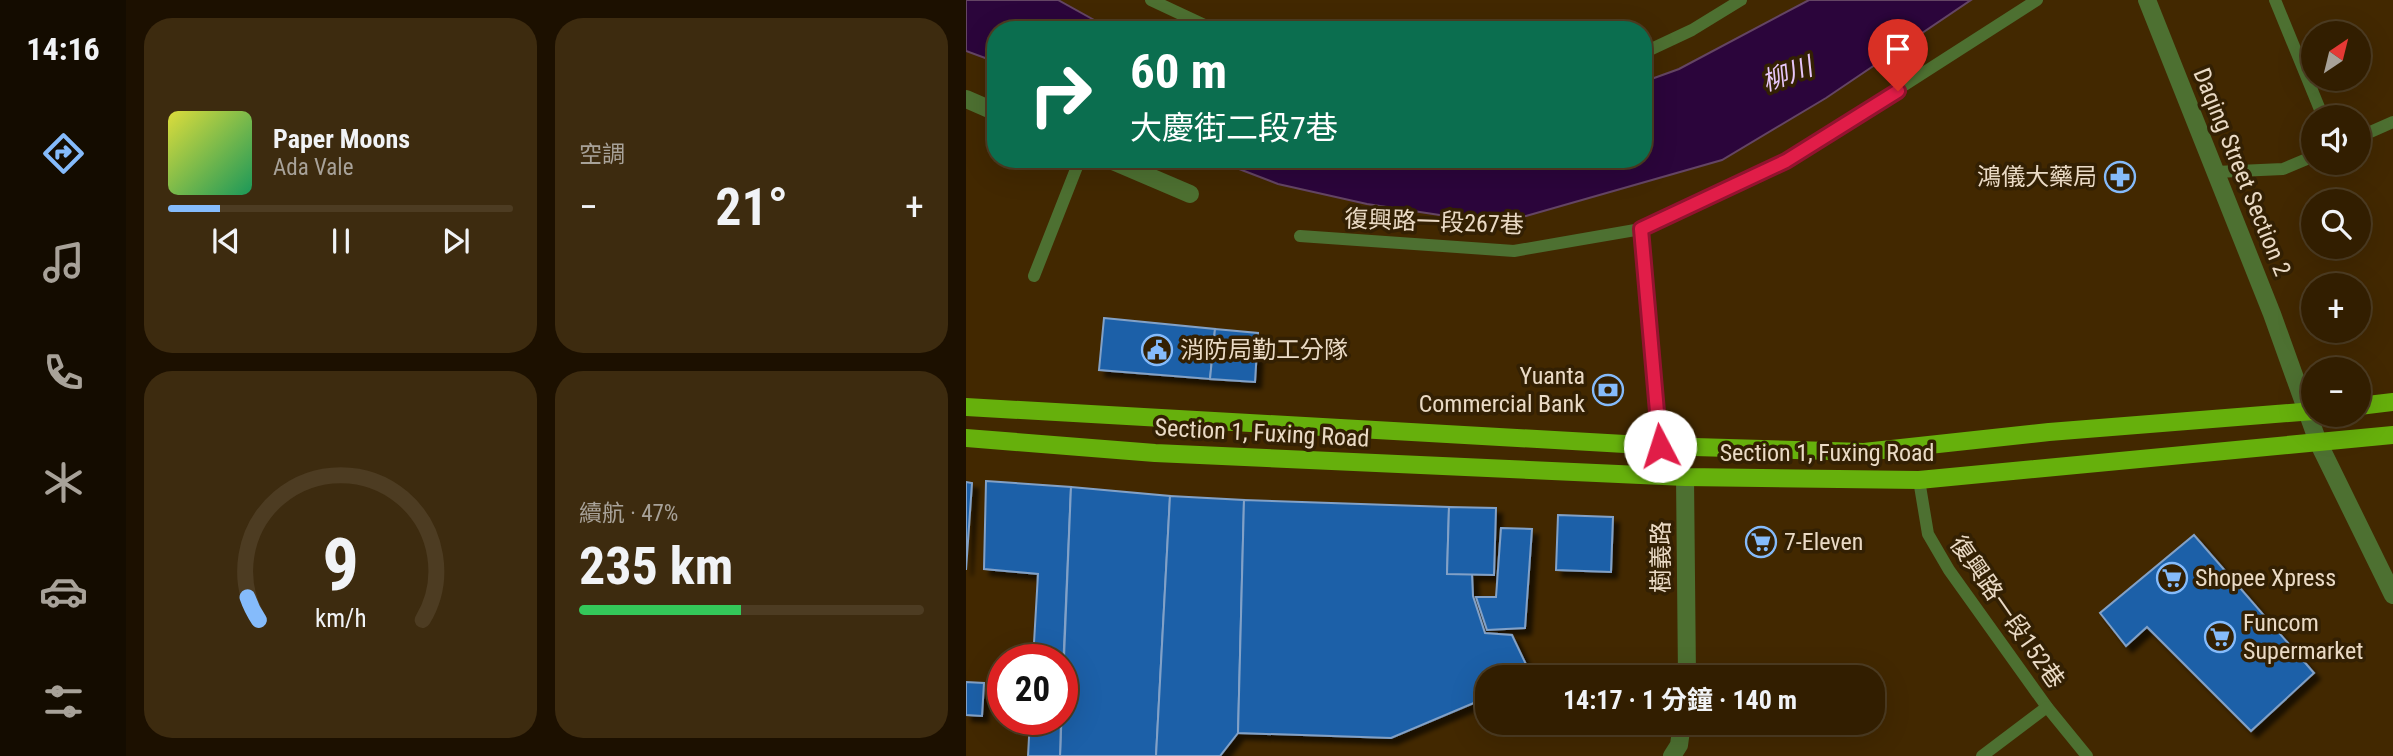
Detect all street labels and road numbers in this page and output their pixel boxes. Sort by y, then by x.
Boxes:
street label: Daqing Street Section 2 [2187,64,2297,280]
street label: 復興路一段267巷 [1344,205,1524,239]
street label: Section 1, Fuxing Road [1154,413,1370,453]
street label: Section 1, Fuxing Road [1720,439,1934,467]
street label: 樹義路 [1647,521,1675,593]
street label: 復興路一段152巷 [1944,530,2070,694]

